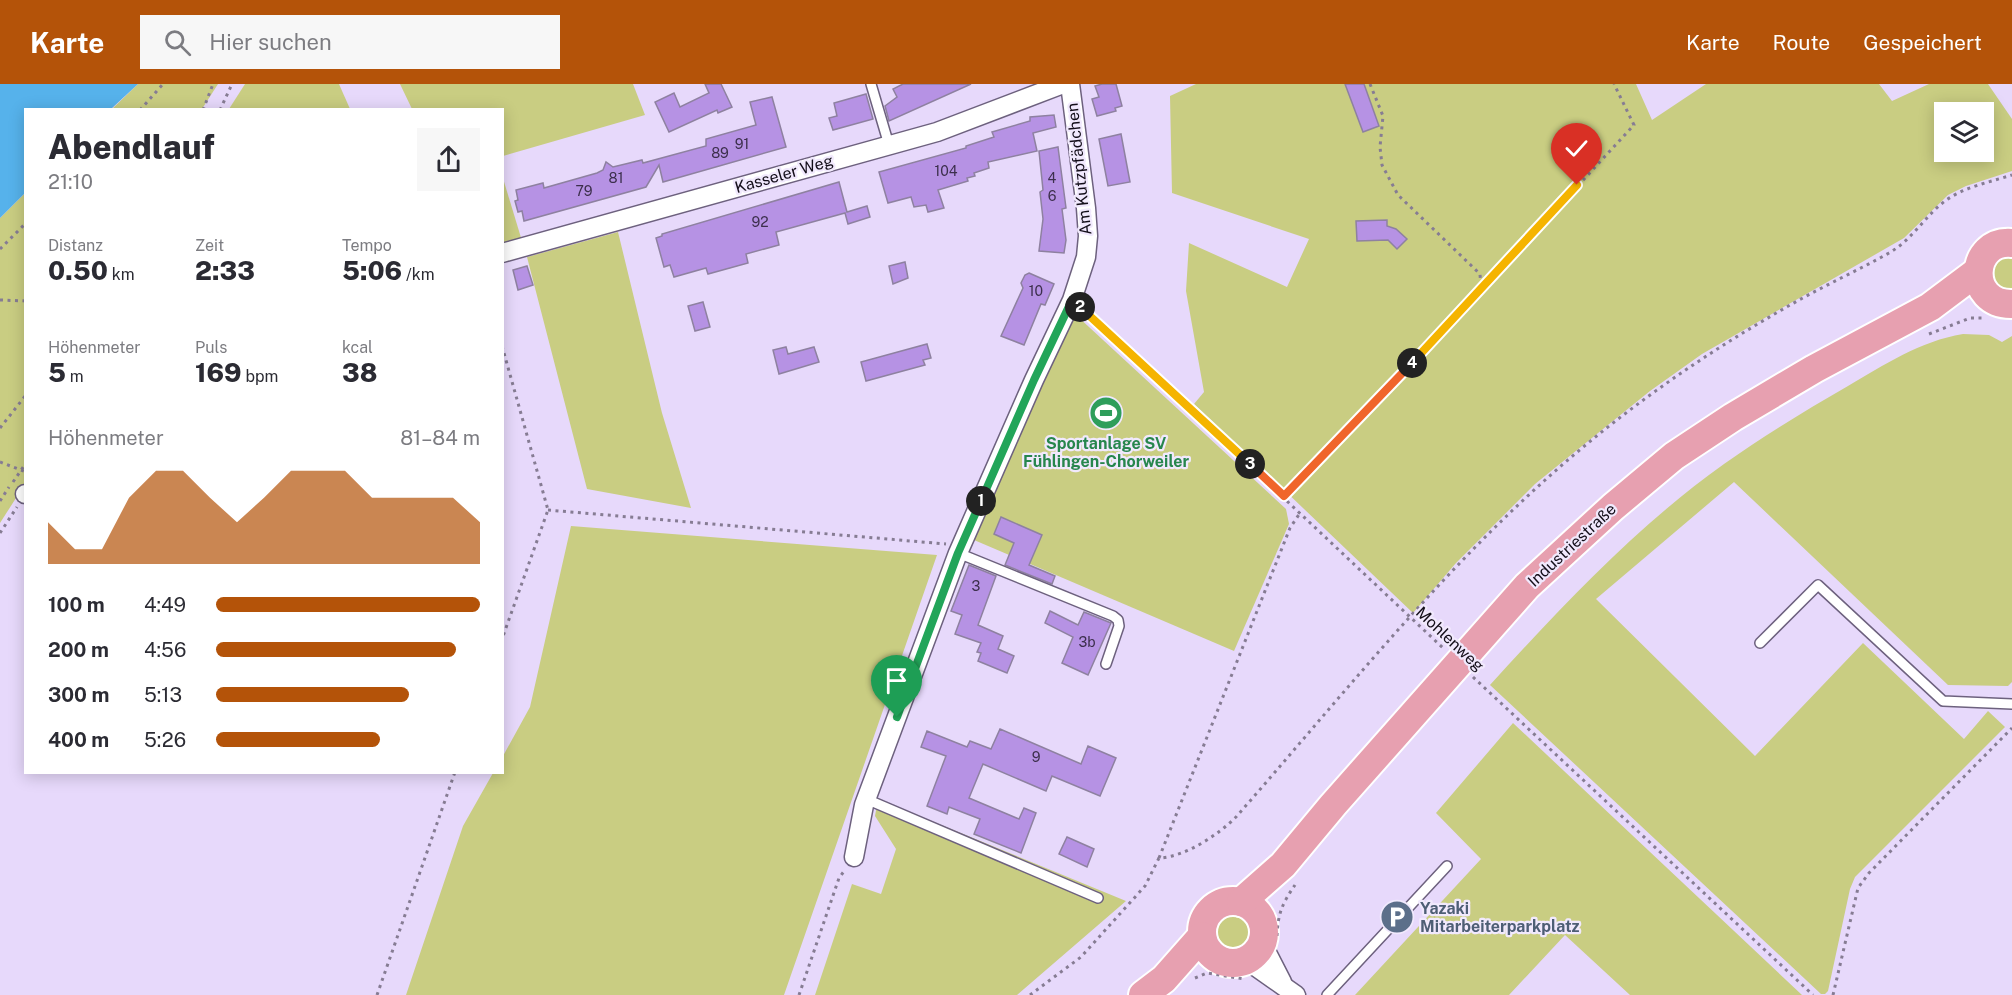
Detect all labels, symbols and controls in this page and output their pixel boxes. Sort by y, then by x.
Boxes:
search box [140,15,560,69]
text: Karte [30,26,104,59]
icon: search [161,26,194,59]
text: Hier suchen [209,29,332,55]
text: Karte [1686,30,1740,55]
text: Route [1773,30,1830,55]
text: Gespeichert [1863,30,1982,55]
street label: Am Kutzpfädchen [1063,102,1095,236]
map controls [1934,102,1994,162]
button: layers [1934,102,1994,162]
pin [1551,123,1602,185]
text: Abendlauf [48,128,215,166]
button: share [417,128,480,191]
icon: check [1560,132,1593,165]
house number: 91 [735,136,749,152]
house number: 89 [711,145,729,161]
street label: Kasseler Weg [733,151,835,197]
house number: 104 [934,163,958,179]
text: 21:10 [48,170,93,194]
house number: 81 [609,170,623,186]
house number: 4 [1048,170,1057,186]
house number: 79 [576,183,593,199]
house number: 6 [1048,188,1057,204]
house number: 92 [751,214,769,230]
text: Distanz [48,236,103,255]
text: Zeit [195,236,224,255]
text: Tempo [342,236,392,255]
text: 0.50 [48,255,108,286]
text: 2:33 [195,255,255,286]
text: 5:06 [342,255,402,286]
text: km [108,265,135,284]
text: /km [402,265,435,284]
house number: 10 [1029,283,1043,299]
pin: 2 [1065,292,1095,322]
text: 2 [1075,297,1085,316]
text: Höhenmeter [48,338,141,357]
text: Puls [195,338,227,357]
text: kcal [342,338,373,357]
pin: 4 [1397,348,1427,378]
text: 4 [1407,353,1417,372]
text: 5 [48,357,66,388]
text: 169 [195,357,242,388]
text: 38 [342,357,377,388]
text: m [66,367,84,386]
text: bpm [242,367,278,386]
sports icon: Sportanlage SV Fühlingen-Chorweiler [1088,395,1124,431]
text: Höhenmeter [48,426,164,450]
text: 81–84 m [400,426,480,450]
place label: Sportanlage SV Fühlingen-Chorweiler [1023,434,1189,471]
pin: 3 [1235,449,1265,479]
text: 3 [1245,454,1255,473]
pin: 1 [966,486,996,516]
text: 1 [978,491,984,510]
street label: Industriestraße [1524,499,1620,591]
house number: 3 [972,578,981,594]
text: 100 m [48,593,105,617]
text: 4:49 [144,593,186,617]
street label: Mohlenweg [1412,603,1488,675]
house number: 3b [1078,634,1096,650]
text: 200 m [48,638,109,662]
text: 4:56 [144,638,186,662]
pin [871,655,922,717]
icon: arrive [880,664,913,697]
text: 300 m [48,683,109,707]
text: 5:13 [144,683,182,707]
text: 400 m [48,728,109,752]
text: 5:26 [144,728,186,752]
house number: 9 [1032,749,1041,765]
parking icon: Yazaki Mitarbeiterparkplatz [1379,899,1415,935]
place label: Yazaki Mitarbeiterparkplatz [1420,899,1580,936]

